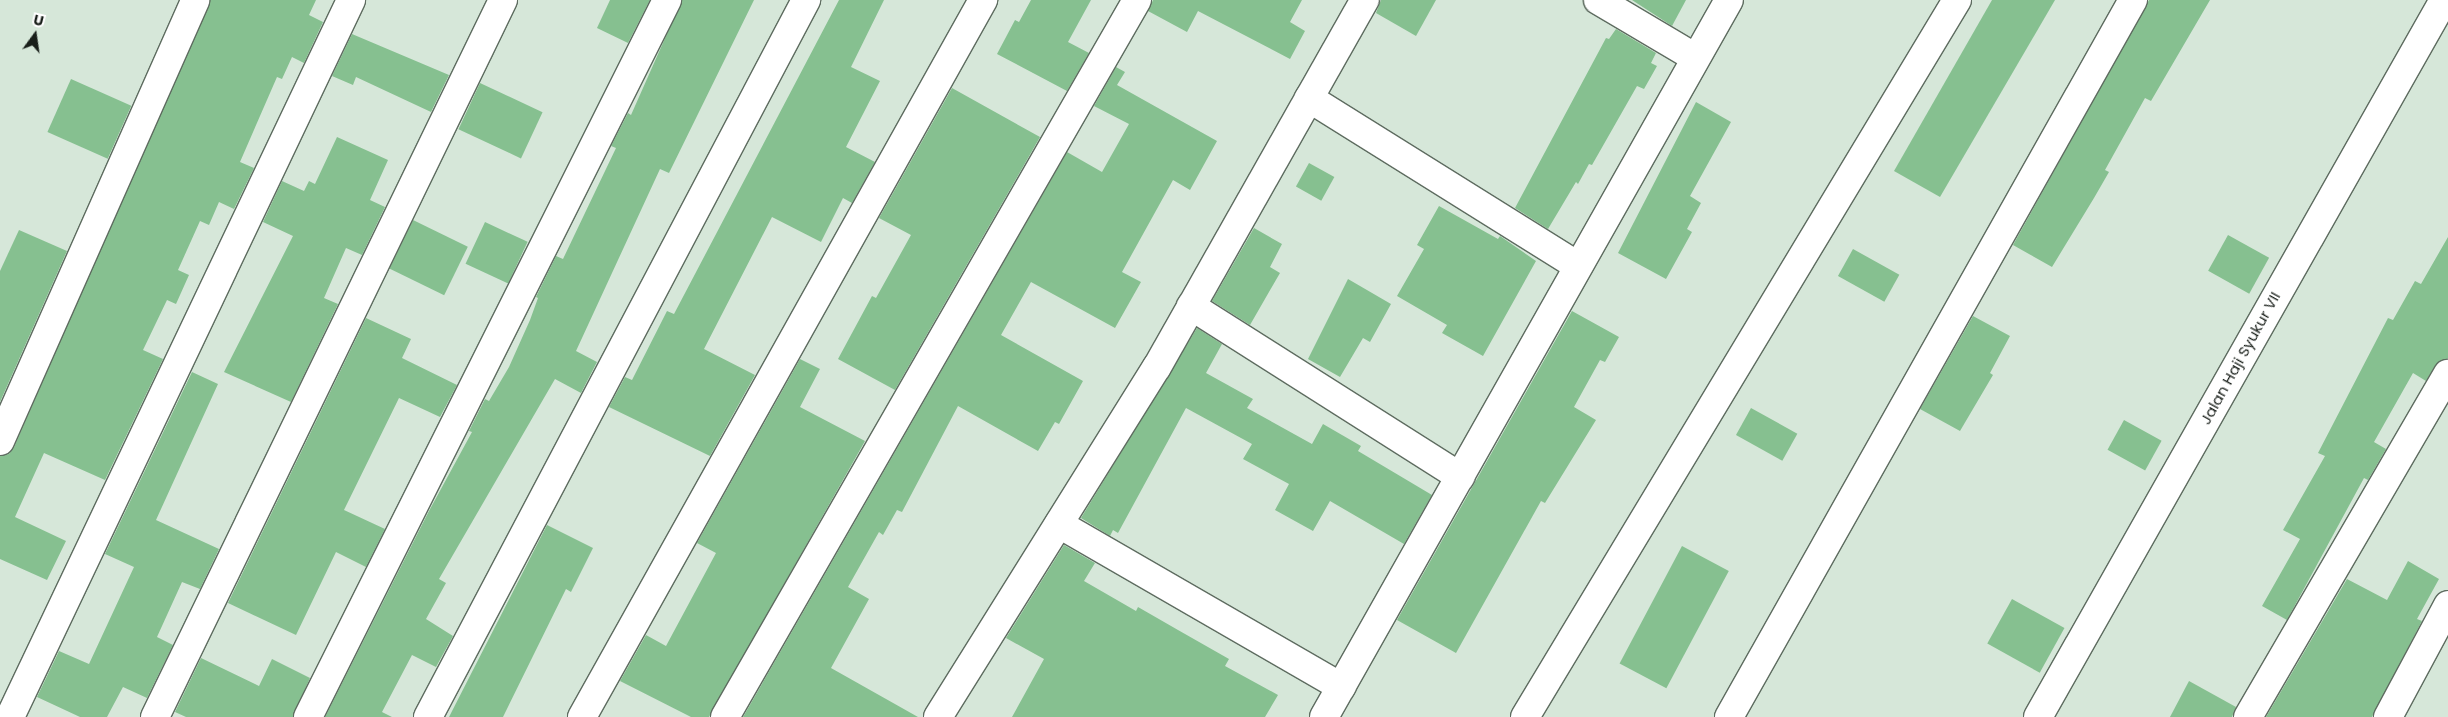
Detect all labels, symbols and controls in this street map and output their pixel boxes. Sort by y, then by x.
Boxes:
north arrow [10,10,60,60]
text: U [31,10,46,31]
street label: Jalan Haji Syukur VII [2196,289,2284,427]

